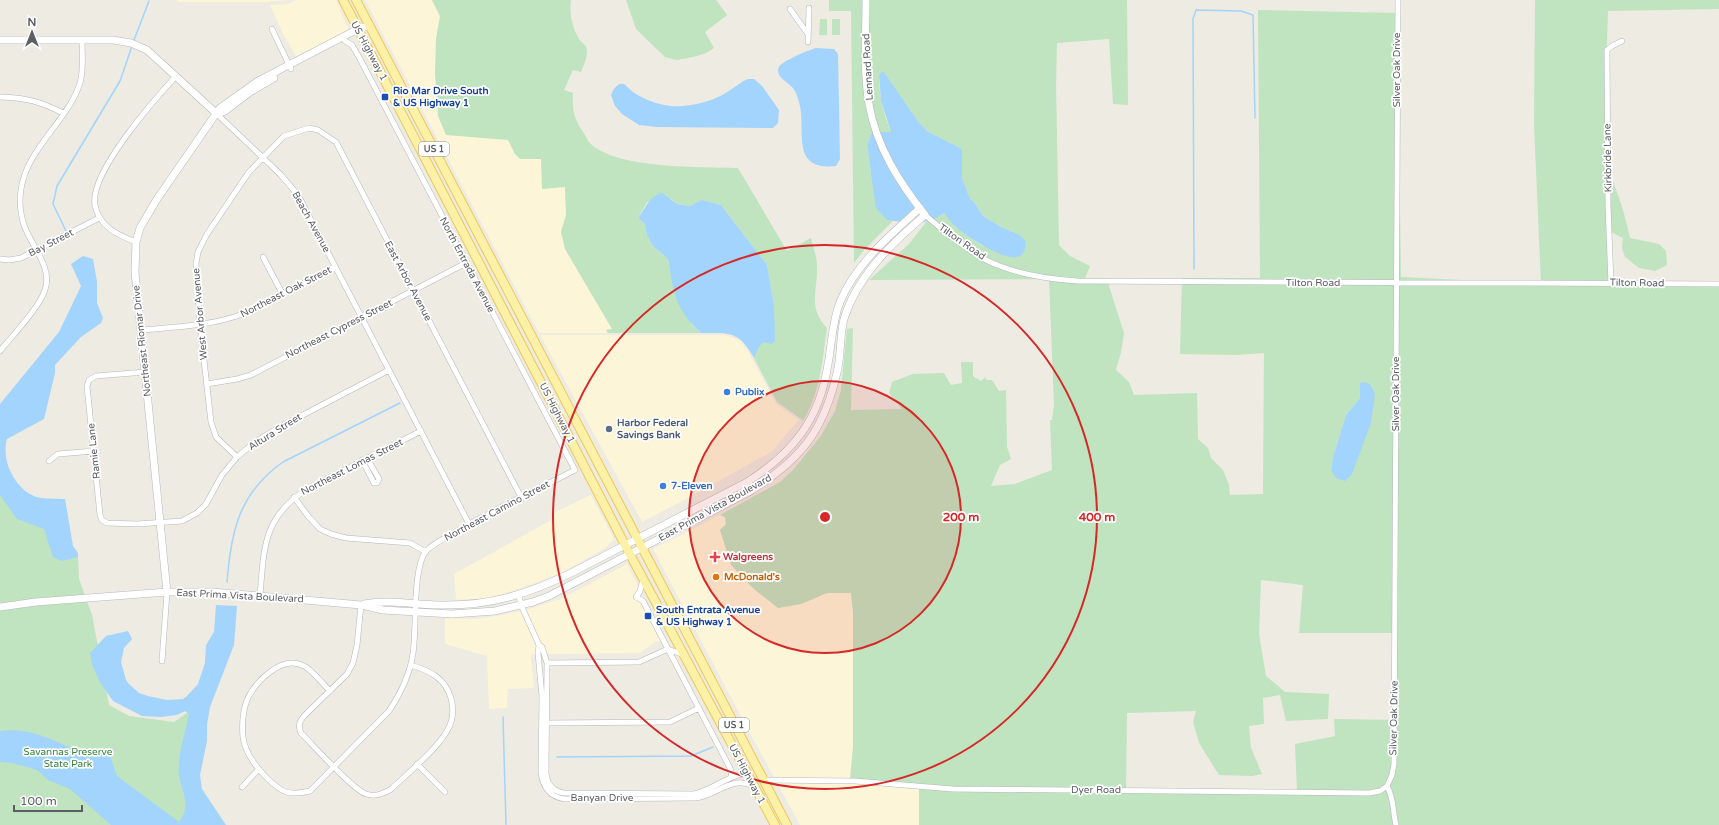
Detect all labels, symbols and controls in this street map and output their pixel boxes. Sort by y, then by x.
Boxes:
north arrow [12,12,52,52]
text: N [28,16,36,29]
street label: US Highway 1 [348,19,390,83]
street label: Silver Oak Drive [1391,32,1403,107]
street label: Lennard Road [860,33,876,101]
place label: Rio Mar Drive South & US Highway 1 [393,85,488,109]
marker: Rio Mar Drive South & US Highway 1 [380,92,390,102]
street label: Kirkbride Lane [1601,123,1615,193]
road number: US 1 [419,142,449,156]
street label: Beach Avenue [289,189,333,255]
street label: North Entrada Avenue [437,215,497,315]
street label: Tilton Road [936,221,988,263]
street label: Bay Street [26,226,76,259]
street label: East Arbor Avenue [382,239,434,323]
street label: Northeast Oak Street [239,264,334,320]
street label: West Arbor Avenue [190,267,210,361]
street label: Tilton Road [1286,277,1340,289]
street label: Tilton Road [1610,277,1664,289]
street label: Northeast Riomar Drive [130,284,154,397]
street label: Northeast Cypress Street [284,297,395,361]
street label: Silver Oak Drive [1390,356,1402,431]
street label: US Highway 1 [537,381,577,445]
place label: Publix [735,386,765,398]
marker: Publix [722,387,732,397]
street label: Altura Street [246,411,304,453]
place label: Harbor Federal Savings Bank [617,417,688,441]
street label: Ramie Lane [85,422,103,479]
marker: Harbor Federal Savings Bank [604,424,614,434]
street label: Northeast Lomas Street [299,436,405,498]
street label: East Prima Vista Boulevard [656,472,774,544]
street label: Northeast Camino Street [442,478,552,544]
place label: 7-Eleven [671,480,713,492]
marker: 7-Eleven [658,481,668,491]
centre of rings [818,510,832,524]
text: 200 m [943,510,979,524]
text: 400 m [1079,510,1115,524]
place label: Walgreens [723,551,773,563]
marker: Walgreens [710,552,720,562]
place label: McDonald's [724,571,780,583]
marker: McDonald's [711,572,721,582]
street label: East Prima Vista Boulevard [176,587,304,605]
place label: South Entrata Avenue & US Highway 1 [656,604,760,628]
marker: South Entrata Avenue & US Highway 1 [643,611,653,621]
street label: Silver Oak Drive [1387,680,1401,755]
road number: US 1 [719,718,749,732]
street label: US Highway 1 [726,742,768,806]
park label: Savannas Preserve State Park [24,746,113,770]
street label: Dyer Road [1071,784,1121,796]
scale bar [14,787,82,813]
street label: Banyan Drive [571,792,634,804]
text: 100 m [20,794,57,808]

